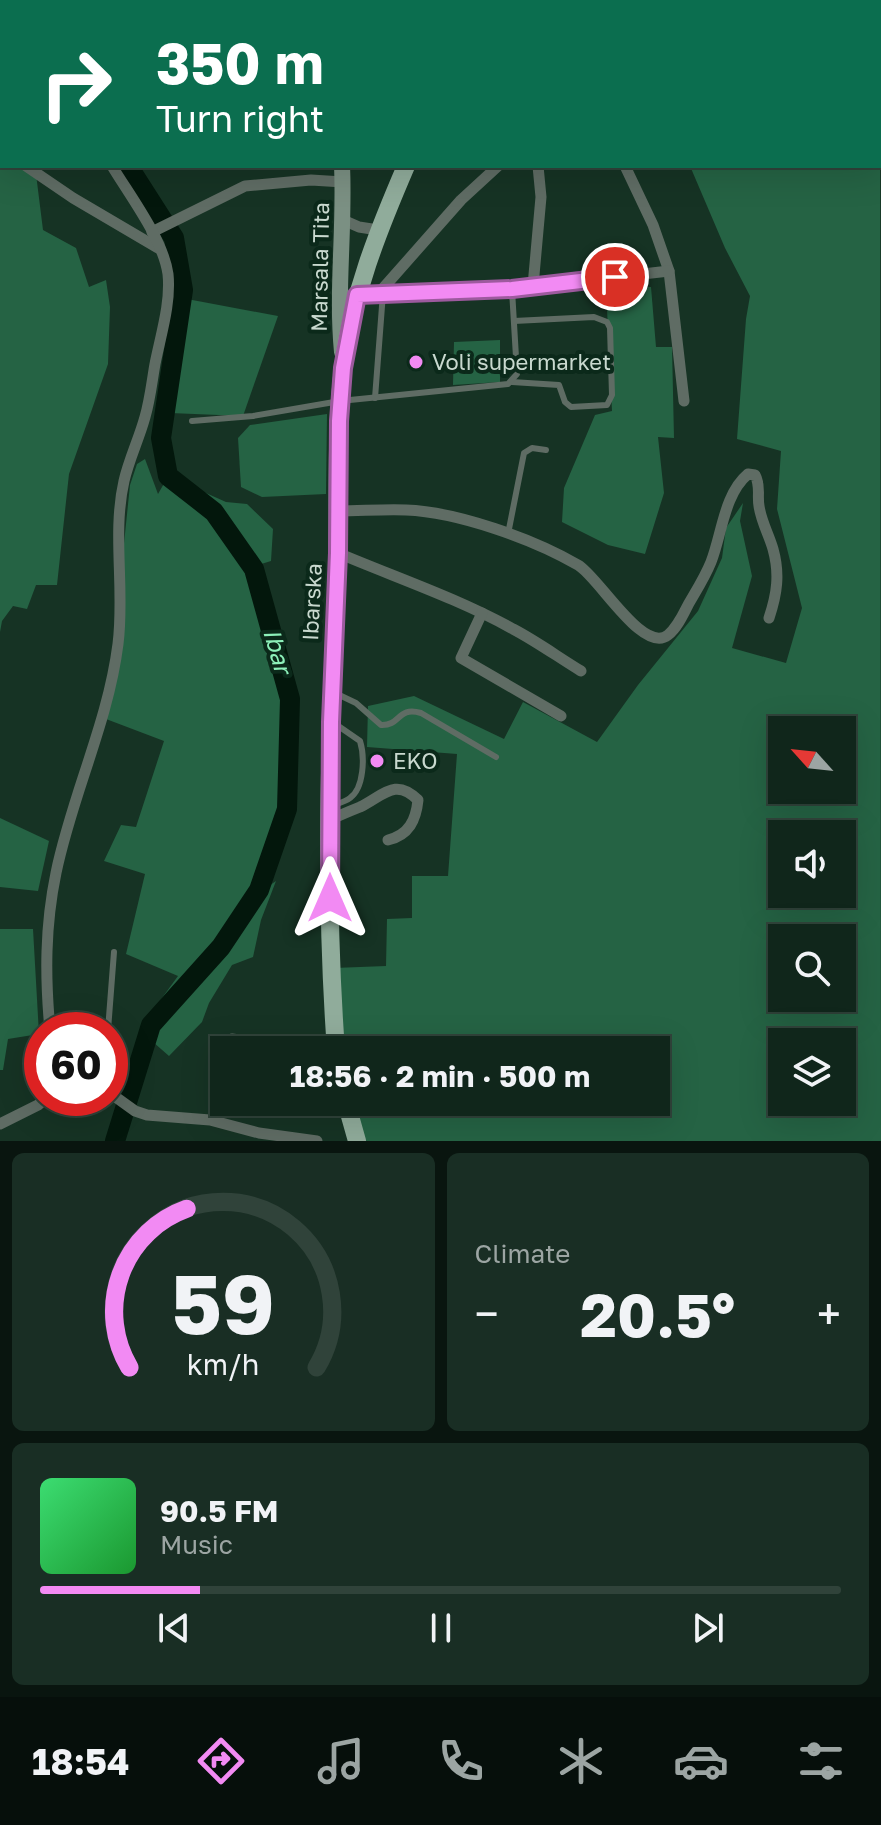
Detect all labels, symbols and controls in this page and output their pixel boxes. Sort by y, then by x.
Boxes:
text: 350 m [156,29,324,96]
icon: right [24,32,128,136]
text: Turn right [156,97,324,140]
street label: Marsala Tita [305,202,334,332]
pin [581,243,649,311]
icon: arrive [593,255,637,299]
place label: Voli supermarket [432,348,611,375]
marker: Voli supermarket [407,353,425,371]
street label: Ibarska [296,562,327,642]
water label: Ibar [258,625,300,680]
north arrow [768,716,856,804]
map controls [768,716,856,1116]
place label: EKO [393,747,437,774]
marker: EKO [368,752,386,770]
button: sound [768,820,856,908]
position arrow [288,856,372,940]
button: search [768,924,856,1012]
speed limit sign: 60 [24,1012,128,1116]
button: layers [768,1028,856,1116]
text: 18:56 · 2 min · 500 m [290,1058,590,1094]
text: Climate [475,1238,570,1269]
text: 59 [171,1252,275,1352]
text: 20.5° [580,1278,735,1350]
text: − [475,1287,499,1340]
text: + [817,1287,841,1340]
text: km/h [187,1347,260,1381]
text: 90.5 FM [160,1493,279,1529]
text: Music [160,1529,233,1560]
icon: previous [152,1606,196,1650]
icon: pause [419,1606,463,1650]
icon: next [686,1606,730,1650]
icon: directions [193,1733,249,1789]
icon: music [313,1733,369,1789]
icon: phone [433,1733,489,1789]
icon: climate [553,1733,609,1789]
icon: car [673,1733,729,1789]
icon: filters [793,1733,849,1789]
text: 18:54 [32,1740,130,1783]

